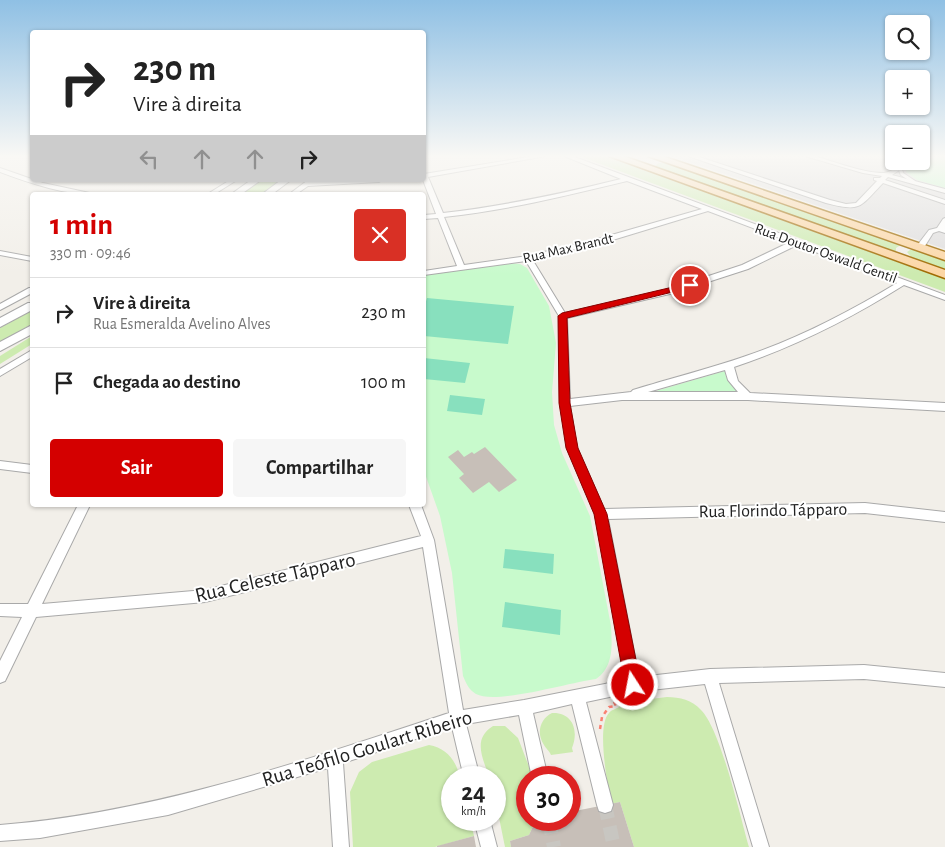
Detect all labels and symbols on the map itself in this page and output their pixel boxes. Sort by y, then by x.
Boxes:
street label: Rua Doutor Oswald Gentil [753,221,899,286]
street label: Rua Max Brandt [521,231,615,266]
pin [669,264,711,306]
street label: Rua Florindo Tápparo [699,501,848,521]
street label: Rua Celeste Tápparo [193,549,357,606]
position arrow [606,658,658,710]
street label: Rua Teófilo Goulart Ribeiro [260,707,475,790]
speed limit sign: 30 [516,766,581,831]

